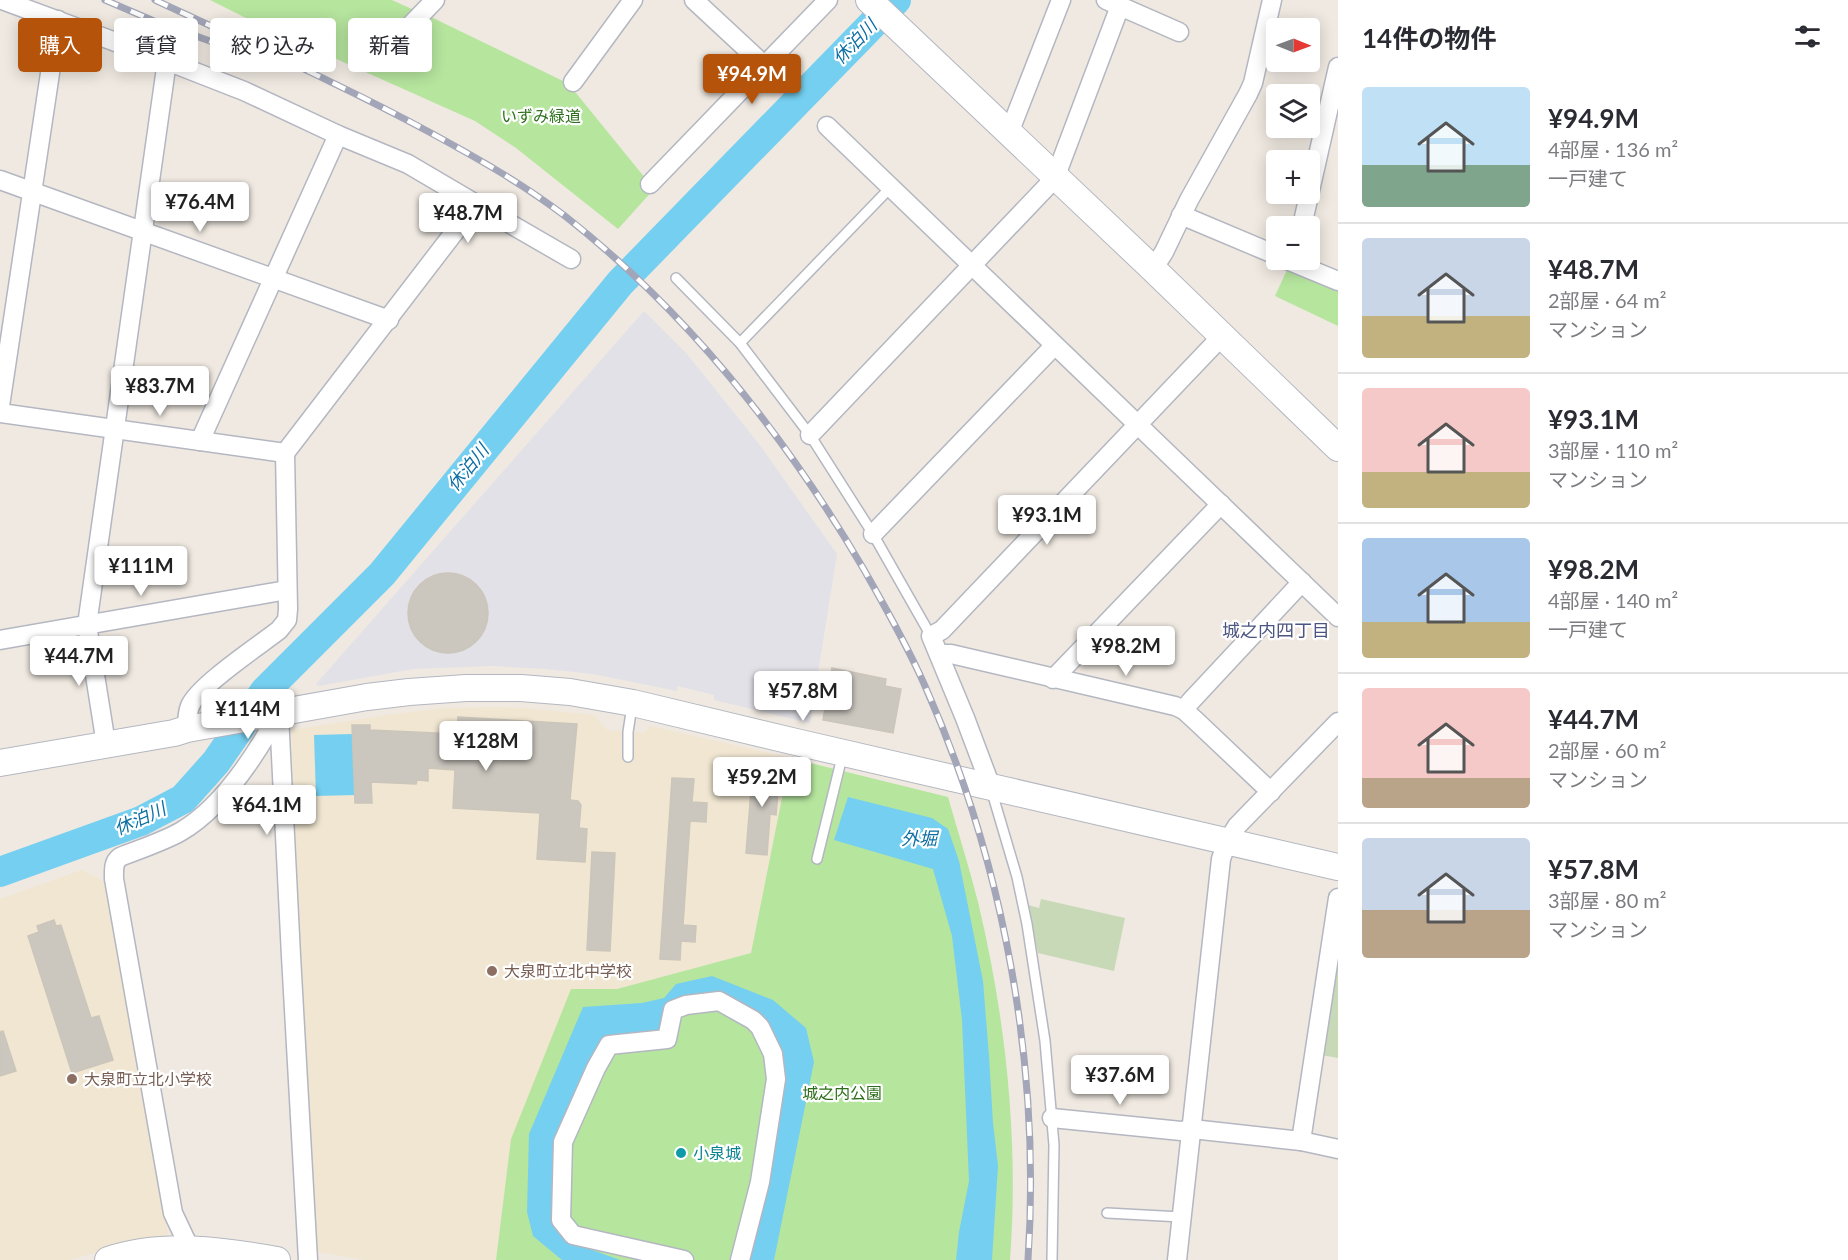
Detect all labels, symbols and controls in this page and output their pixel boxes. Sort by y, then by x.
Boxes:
water label: 休泊川 [828,13,882,68]
chip: 購入 [18,18,102,72]
chip: 賃貸 [114,18,198,72]
chip: 絞り込み [210,18,336,72]
chip: 新着 [348,18,432,72]
north arrow [1266,18,1320,72]
map controls [1266,18,1320,270]
icon: filters [1791,20,1824,53]
text: 14件の物件 [1362,22,1496,54]
pin: ¥94.9M [703,54,801,105]
text: ¥94.9M [717,61,787,85]
button: layers [1266,84,1320,138]
text: ¥94.9M [1548,102,1639,134]
park label: いずみ緑道 [501,106,581,125]
icon: home [1410,111,1482,183]
text: 4部屋 · 136 m² [1548,137,1678,161]
button: + [1266,150,1320,204]
text: 一戸建て [1548,166,1628,190]
pin: ¥76.4M [151,182,249,233]
text: ¥76.4M [165,189,235,213]
pin: ¥48.7M [419,193,517,244]
text: ¥48.7M [433,200,503,224]
button: − [1266,216,1320,270]
text: ¥48.7M [1548,253,1639,285]
icon: home [1410,262,1482,334]
text: 2部屋 · 64 m² [1548,288,1667,312]
text: マンション [1548,317,1648,341]
pin: ¥83.7M [111,366,209,417]
text: ¥83.7M [125,373,195,397]
text: ¥93.1M [1548,403,1639,435]
icon: home [1410,412,1482,484]
water label: 休泊川 [442,438,494,495]
text: 3部屋 · 110 m² [1548,438,1678,462]
text: マンション [1548,467,1648,491]
pin: ¥93.1M [998,495,1096,546]
text: ¥93.1M [1012,502,1082,526]
pin: ¥111M [99,546,183,597]
text: ¥111M [108,553,174,577]
text: ¥98.2M [1548,553,1639,585]
icon: home [1410,562,1482,634]
text: 4部屋 · 140 m² [1548,588,1678,612]
text: 一戸建て [1548,617,1628,641]
district label: 城之内四丁目 [1222,619,1330,641]
pin: ¥98.2M [1077,626,1175,677]
text: ¥98.2M [1091,633,1161,657]
pin: ¥44.7M [30,636,128,687]
text: ¥44.7M [44,643,114,667]
pin: ¥57.8M [754,671,852,722]
text: ¥57.8M [768,678,838,702]
pin: ¥114M [206,689,290,740]
text: ¥114M [215,696,281,720]
text: ¥44.7M [1548,703,1639,735]
icon: home [1410,712,1482,784]
pin: ¥128M [444,721,528,772]
text: ¥128M [453,728,519,752]
text: 2部屋 · 60 m² [1548,738,1667,762]
pin: ¥59.2M [713,757,811,808]
text: ¥59.2M [727,764,797,788]
text: マンション [1548,767,1648,791]
pin: ¥64.1M [218,785,316,836]
text: ¥64.1M [232,792,302,816]
water label: 休泊川 [110,796,171,839]
water label: 外堀 [901,827,940,849]
text: ¥57.8M [1548,853,1639,885]
icon: home [1410,862,1482,934]
text: 3部屋 · 80 m² [1548,888,1667,912]
text: マンション [1548,917,1648,941]
place label: 大泉町立北中学校 [504,961,632,980]
marker: 大泉町立北中学校 [485,964,499,978]
pin: ¥37.6M [1071,1055,1169,1106]
text: ¥37.6M [1085,1062,1155,1086]
place label: 大泉町立北小学校 [84,1069,212,1088]
marker: 大泉町立北小学校 [65,1072,79,1086]
park label: 城之内公園 [802,1083,882,1102]
place label: 小泉城 [693,1143,741,1162]
marker: 小泉城 [674,1146,688,1160]

